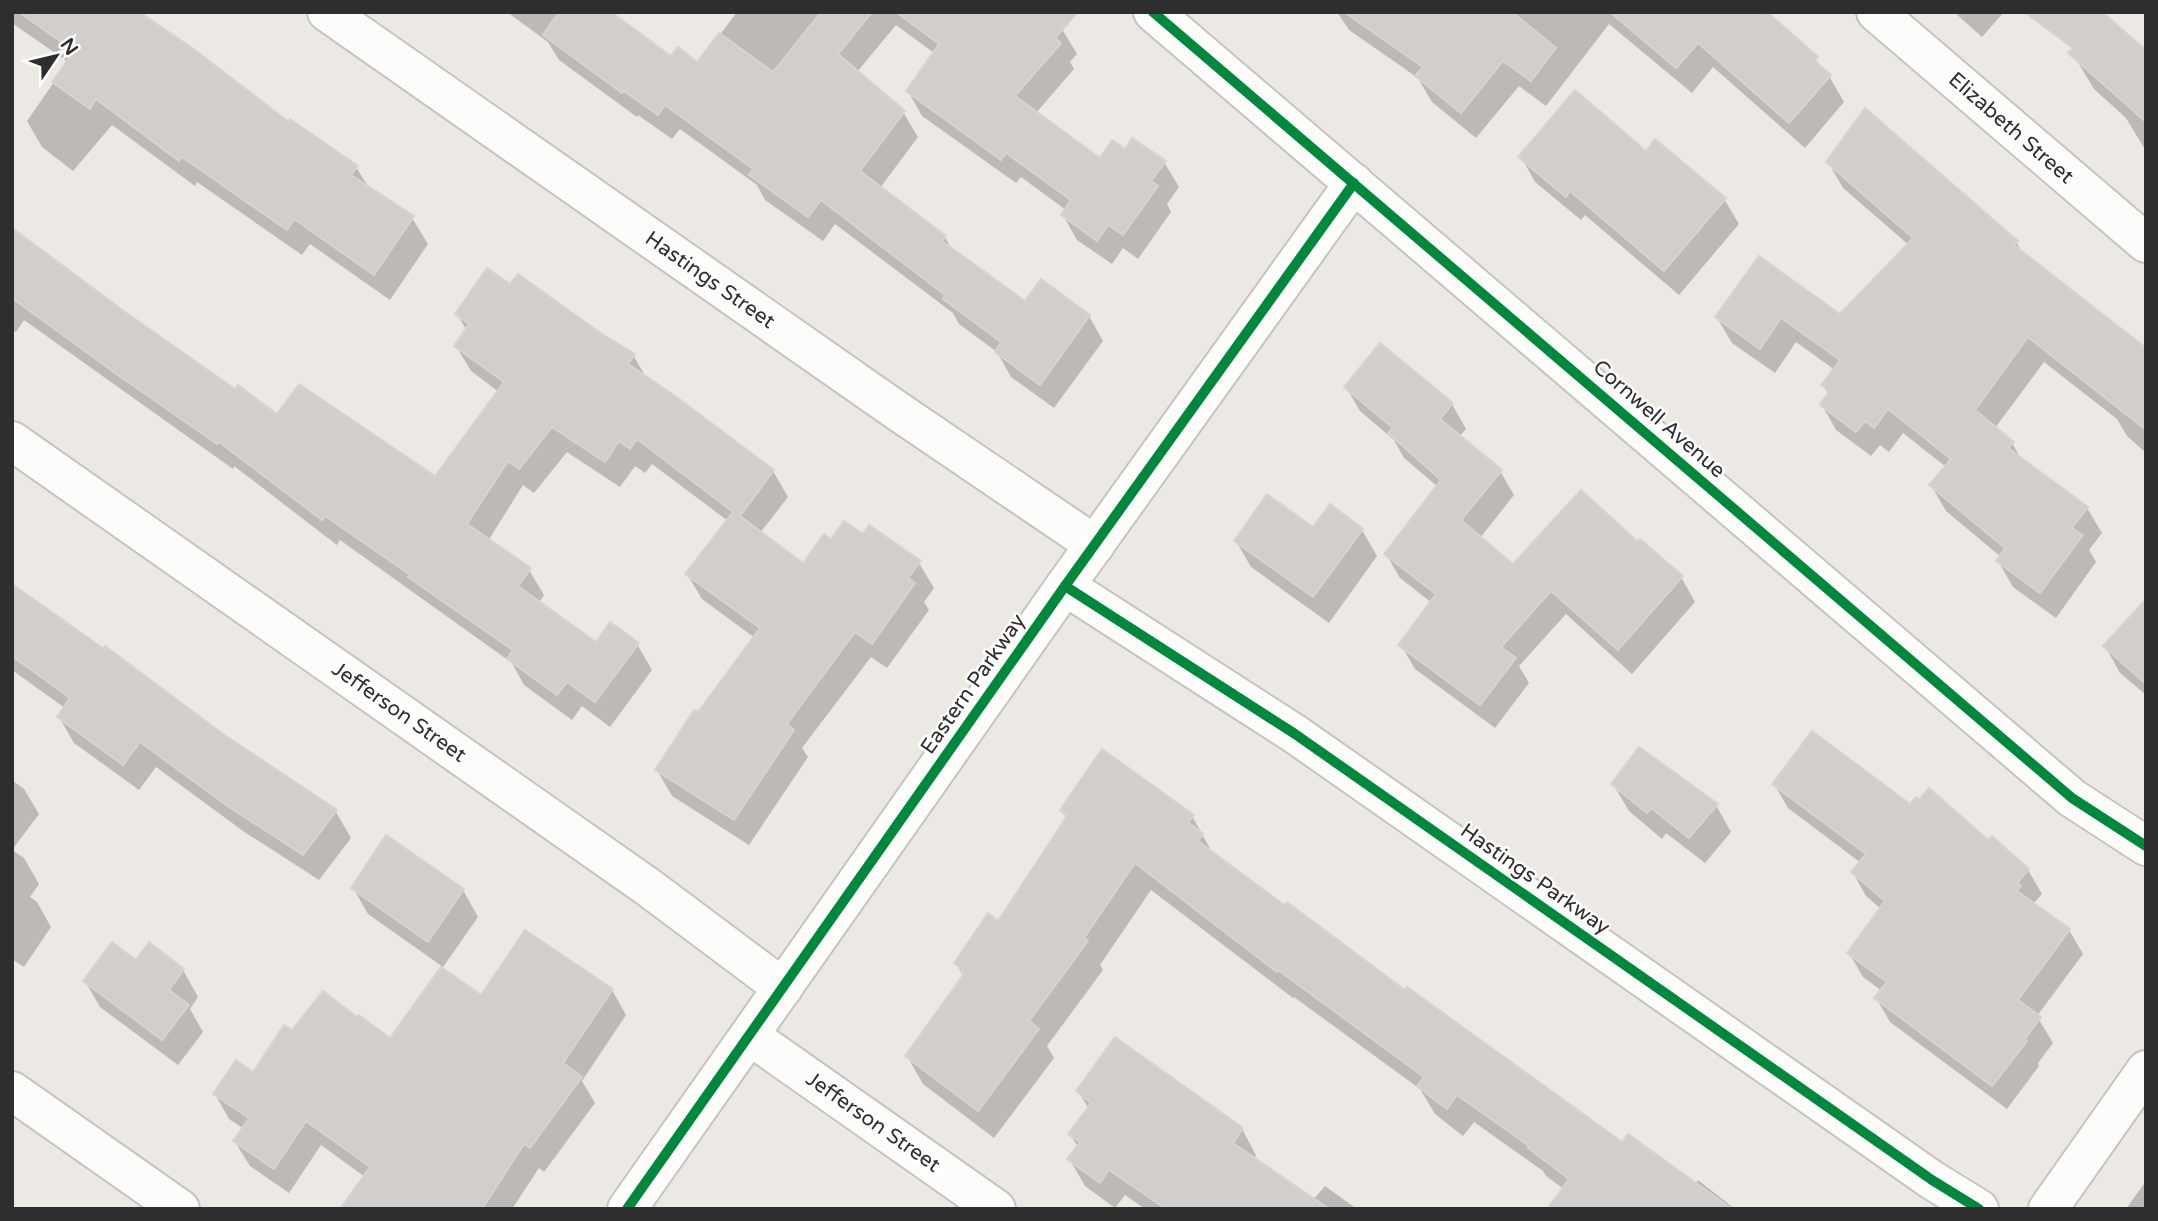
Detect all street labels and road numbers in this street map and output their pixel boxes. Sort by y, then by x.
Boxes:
street label: Elizabeth Street [1943,67,2079,189]
street label: Hastings Street [640,226,780,334]
street label: Cornwell Avenue [1588,355,1730,483]
street label: Eastern Parkway [915,609,1031,759]
street label: Jefferson Street [327,656,471,768]
street label: Hastings Parkway [1455,818,1615,940]
street label: Jefferson Street [801,1066,945,1178]

